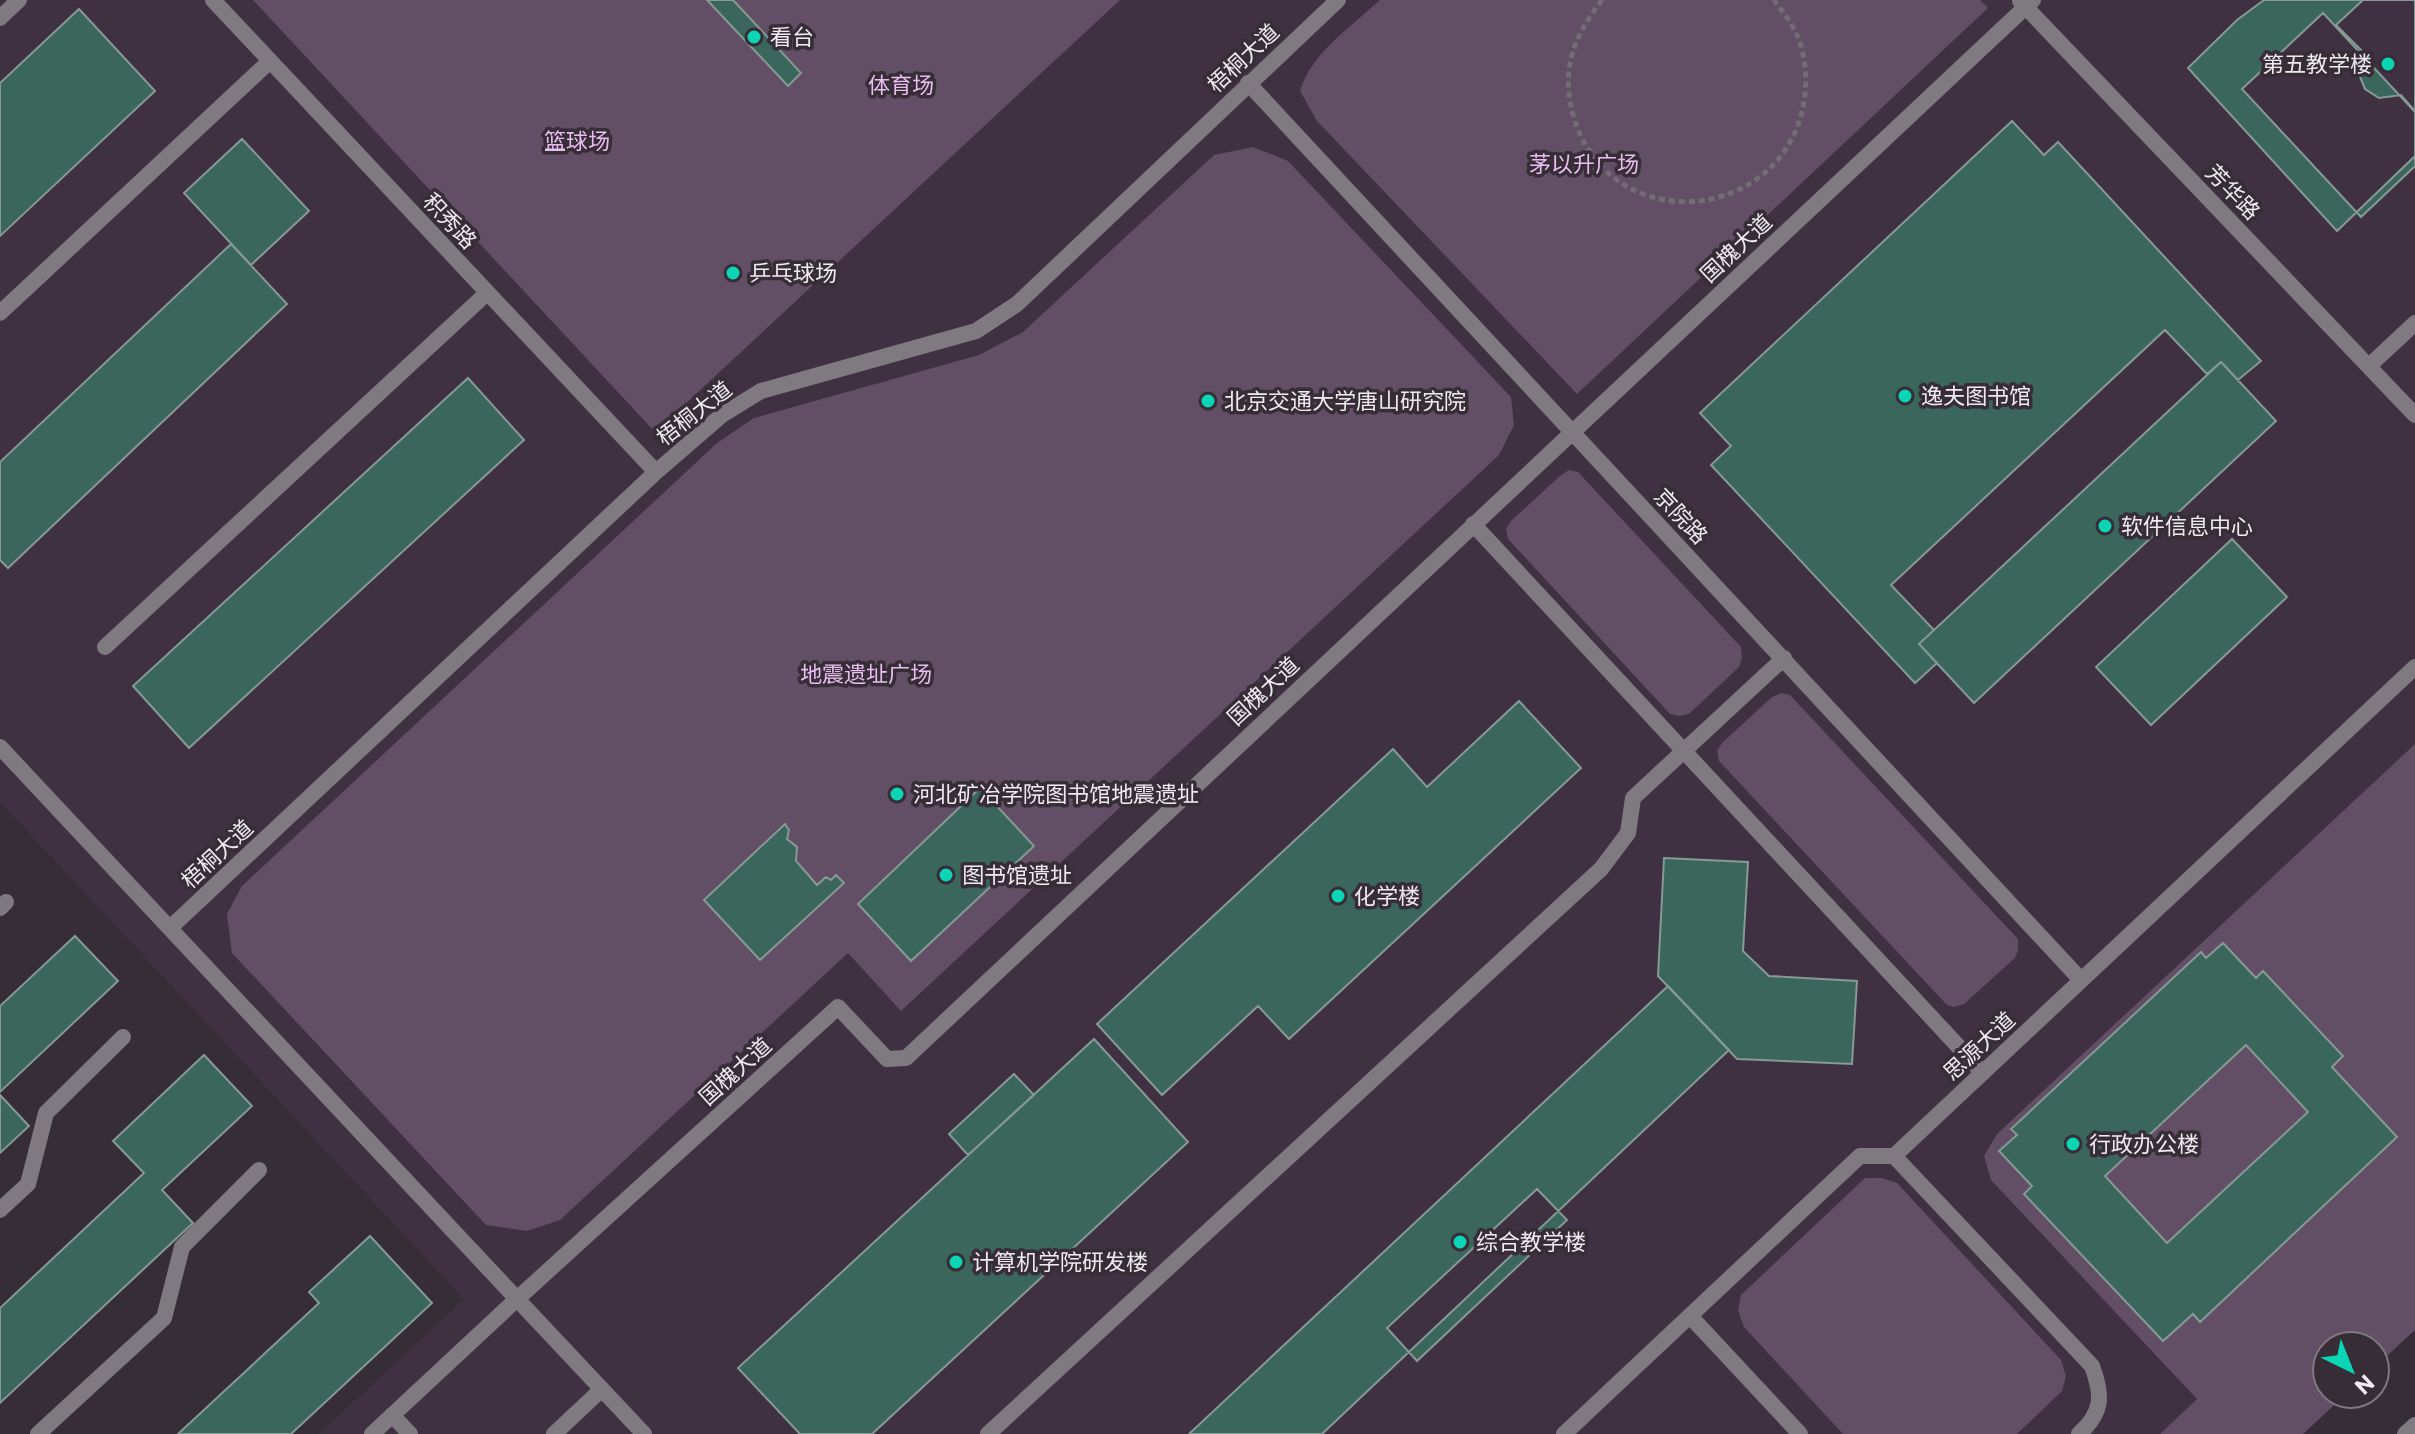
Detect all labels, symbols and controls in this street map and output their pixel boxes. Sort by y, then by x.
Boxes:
street label: 梧桐大道 [1201,18,1284,98]
place label: 看台 [770,23,814,50]
marker: 看台 [745,28,763,46]
place label: 第五教学楼 [2262,50,2372,77]
marker: 第五教学楼 [2379,55,2397,73]
park label: 体育场 [868,71,934,98]
park label: 篮球场 [544,127,610,154]
park label: 茅以升广场 [1529,150,1639,177]
street label: 芳华路 [2201,159,2266,225]
street label: 积秀路 [418,187,483,254]
street label: 国槐大道 [1694,208,1777,288]
place label: 乒乓球场 [749,259,837,286]
marker: 乒乓球场 [724,264,742,282]
street label: 梧桐大道 [651,375,737,450]
place label: 逸夫图书馆 [1921,382,2031,409]
place label: 北京交通大学唐山研究院 [1224,387,1466,414]
marker: 逸夫图书馆 [1896,387,1914,405]
marker: 北京交通大学唐山研究院 [1199,392,1217,410]
street label: 京院路 [1649,482,1714,549]
place label: 软件信息中心 [2121,512,2253,539]
marker: 软件信息中心 [2096,517,2114,535]
street label: 国槐大道 [1221,651,1304,731]
park label: 地震遗址广场 [800,660,932,687]
place label: 河北矿冶学院图书馆地震遗址 [913,780,1199,807]
marker: 河北矿冶学院图书馆地震遗址 [888,785,906,803]
street label: 梧桐大道 [175,814,258,894]
place label: 图书馆遗址 [962,861,1072,888]
marker: 图书馆遗址 [937,866,955,884]
place label: 化学楼 [1354,882,1420,909]
marker: 化学楼 [1329,887,1347,905]
street label: 思源大道 [1937,1006,2020,1086]
street label: 国槐大道 [693,1031,776,1110]
place label: 行政办公楼 [2089,1130,2199,1157]
marker: 行政办公楼 [2064,1135,2082,1153]
place label: 综合教学楼 [1476,1228,1586,1255]
marker: 综合教学楼 [1451,1233,1469,1251]
place label: 计算机学院研发楼 [972,1248,1148,1275]
marker: 计算机学院研发楼 [947,1253,965,1271]
north arrow [2311,1330,2391,1410]
text: N [2350,1369,2380,1400]

